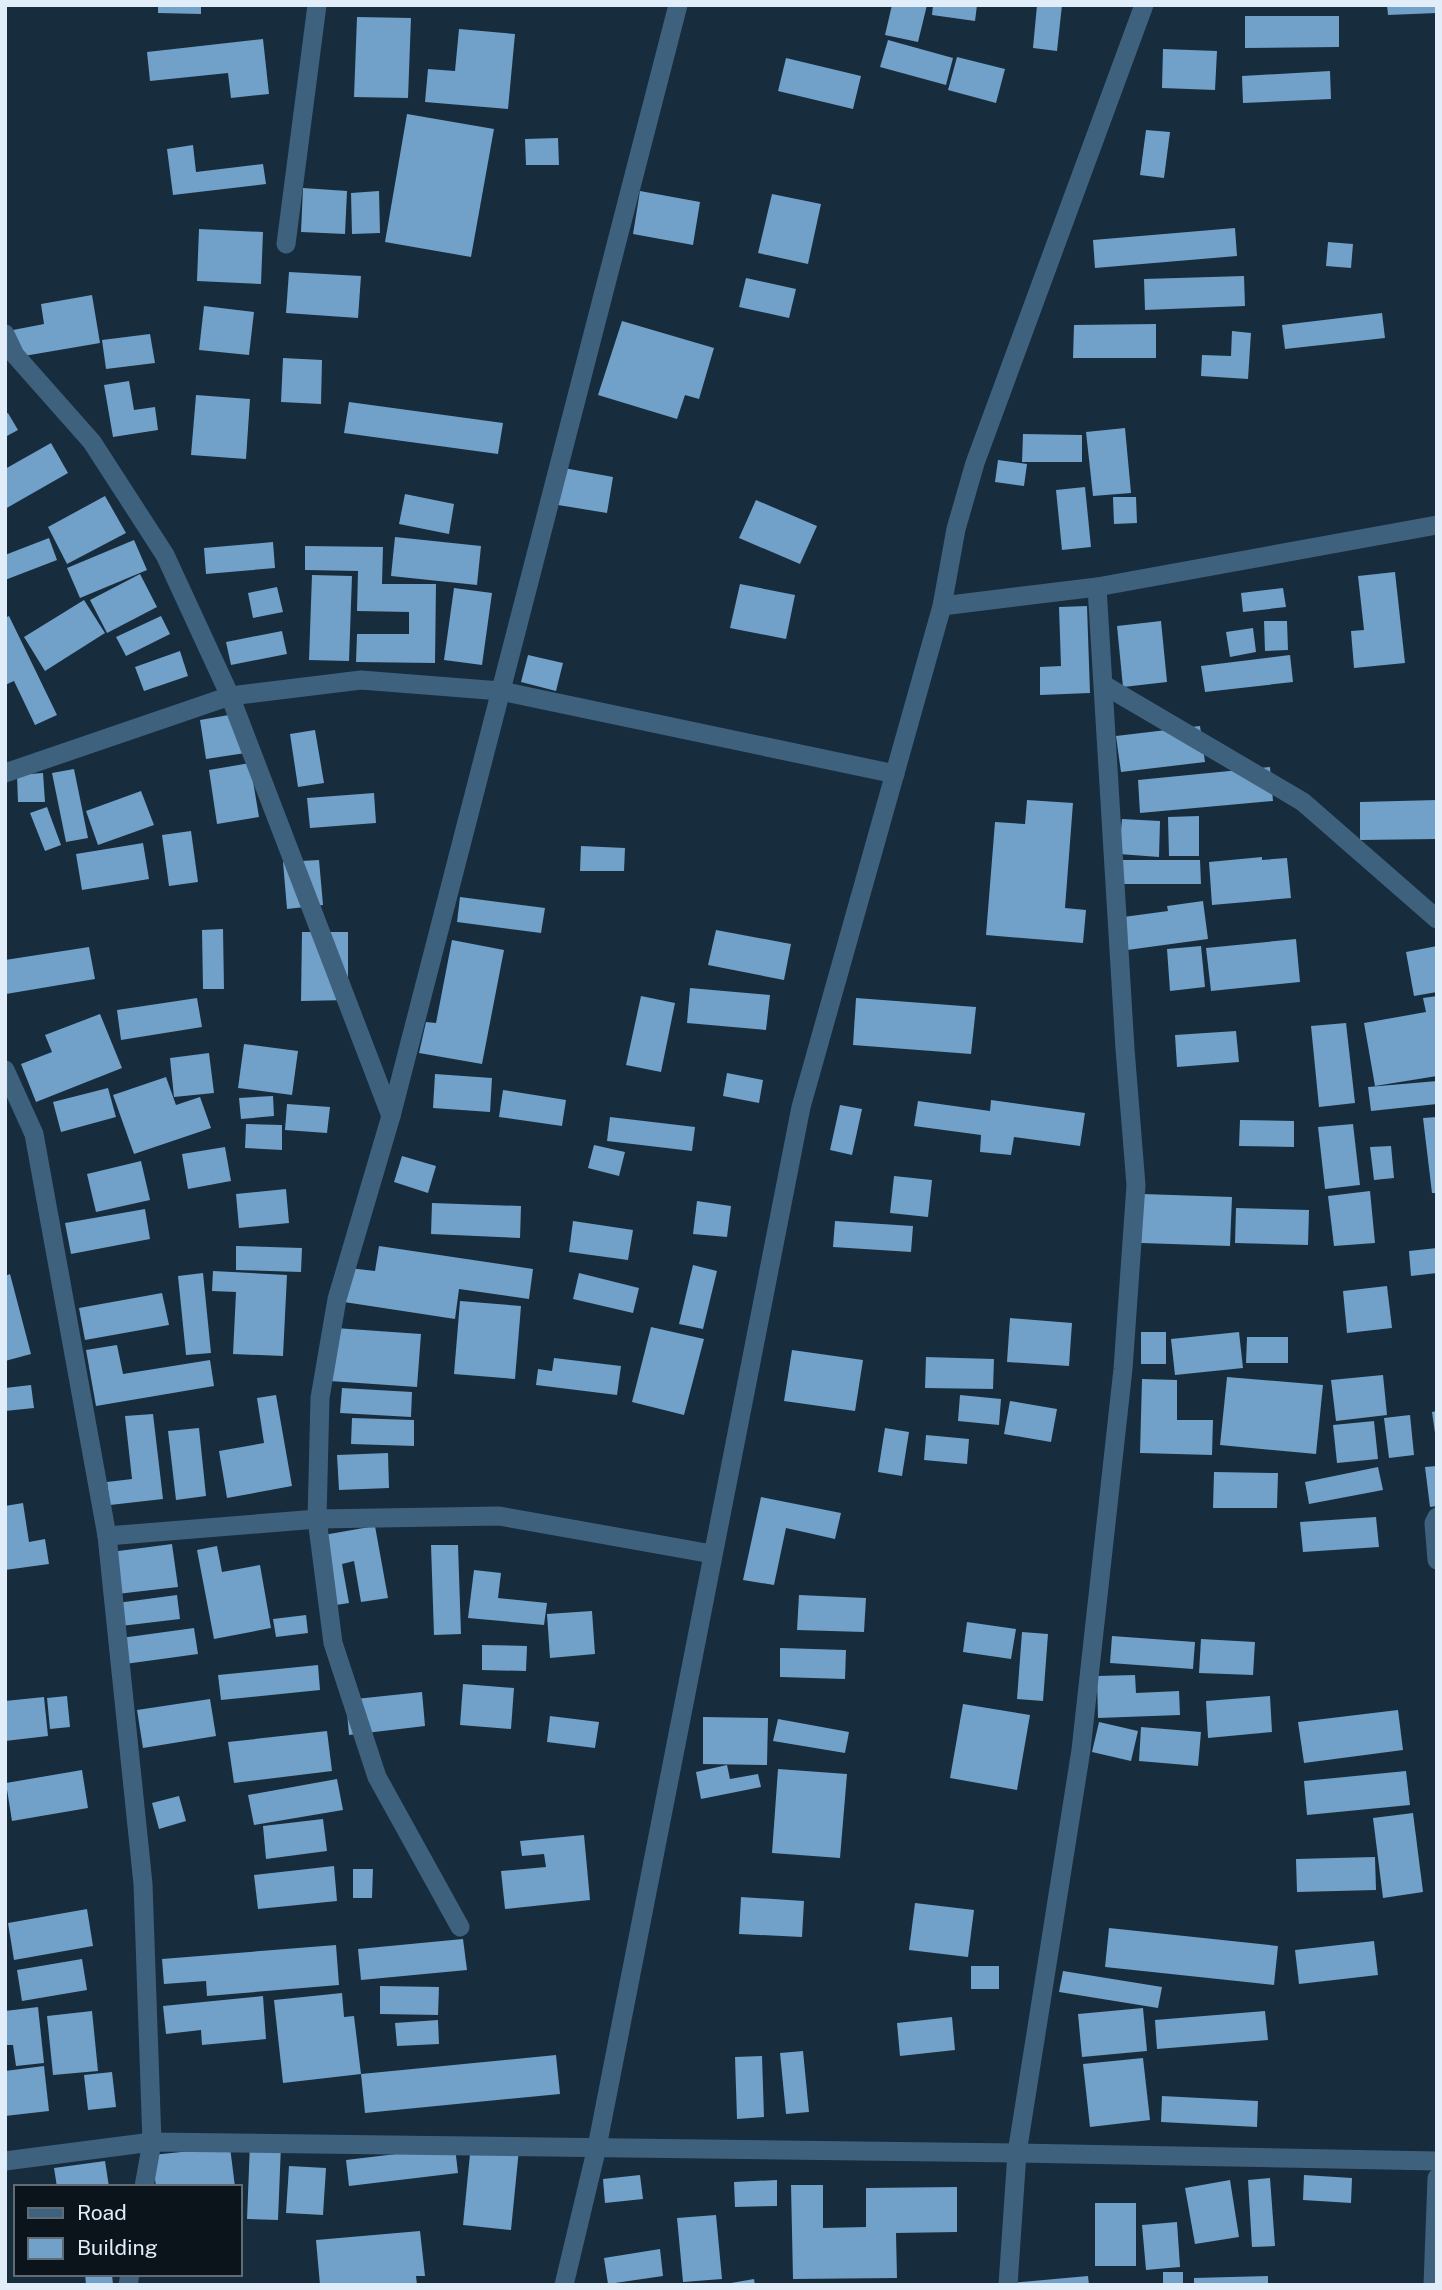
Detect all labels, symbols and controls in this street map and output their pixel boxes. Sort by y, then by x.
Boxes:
legend [14,2185,242,2276]
text: Road [77,2200,127,2225]
text: Building [77,2235,158,2260]

